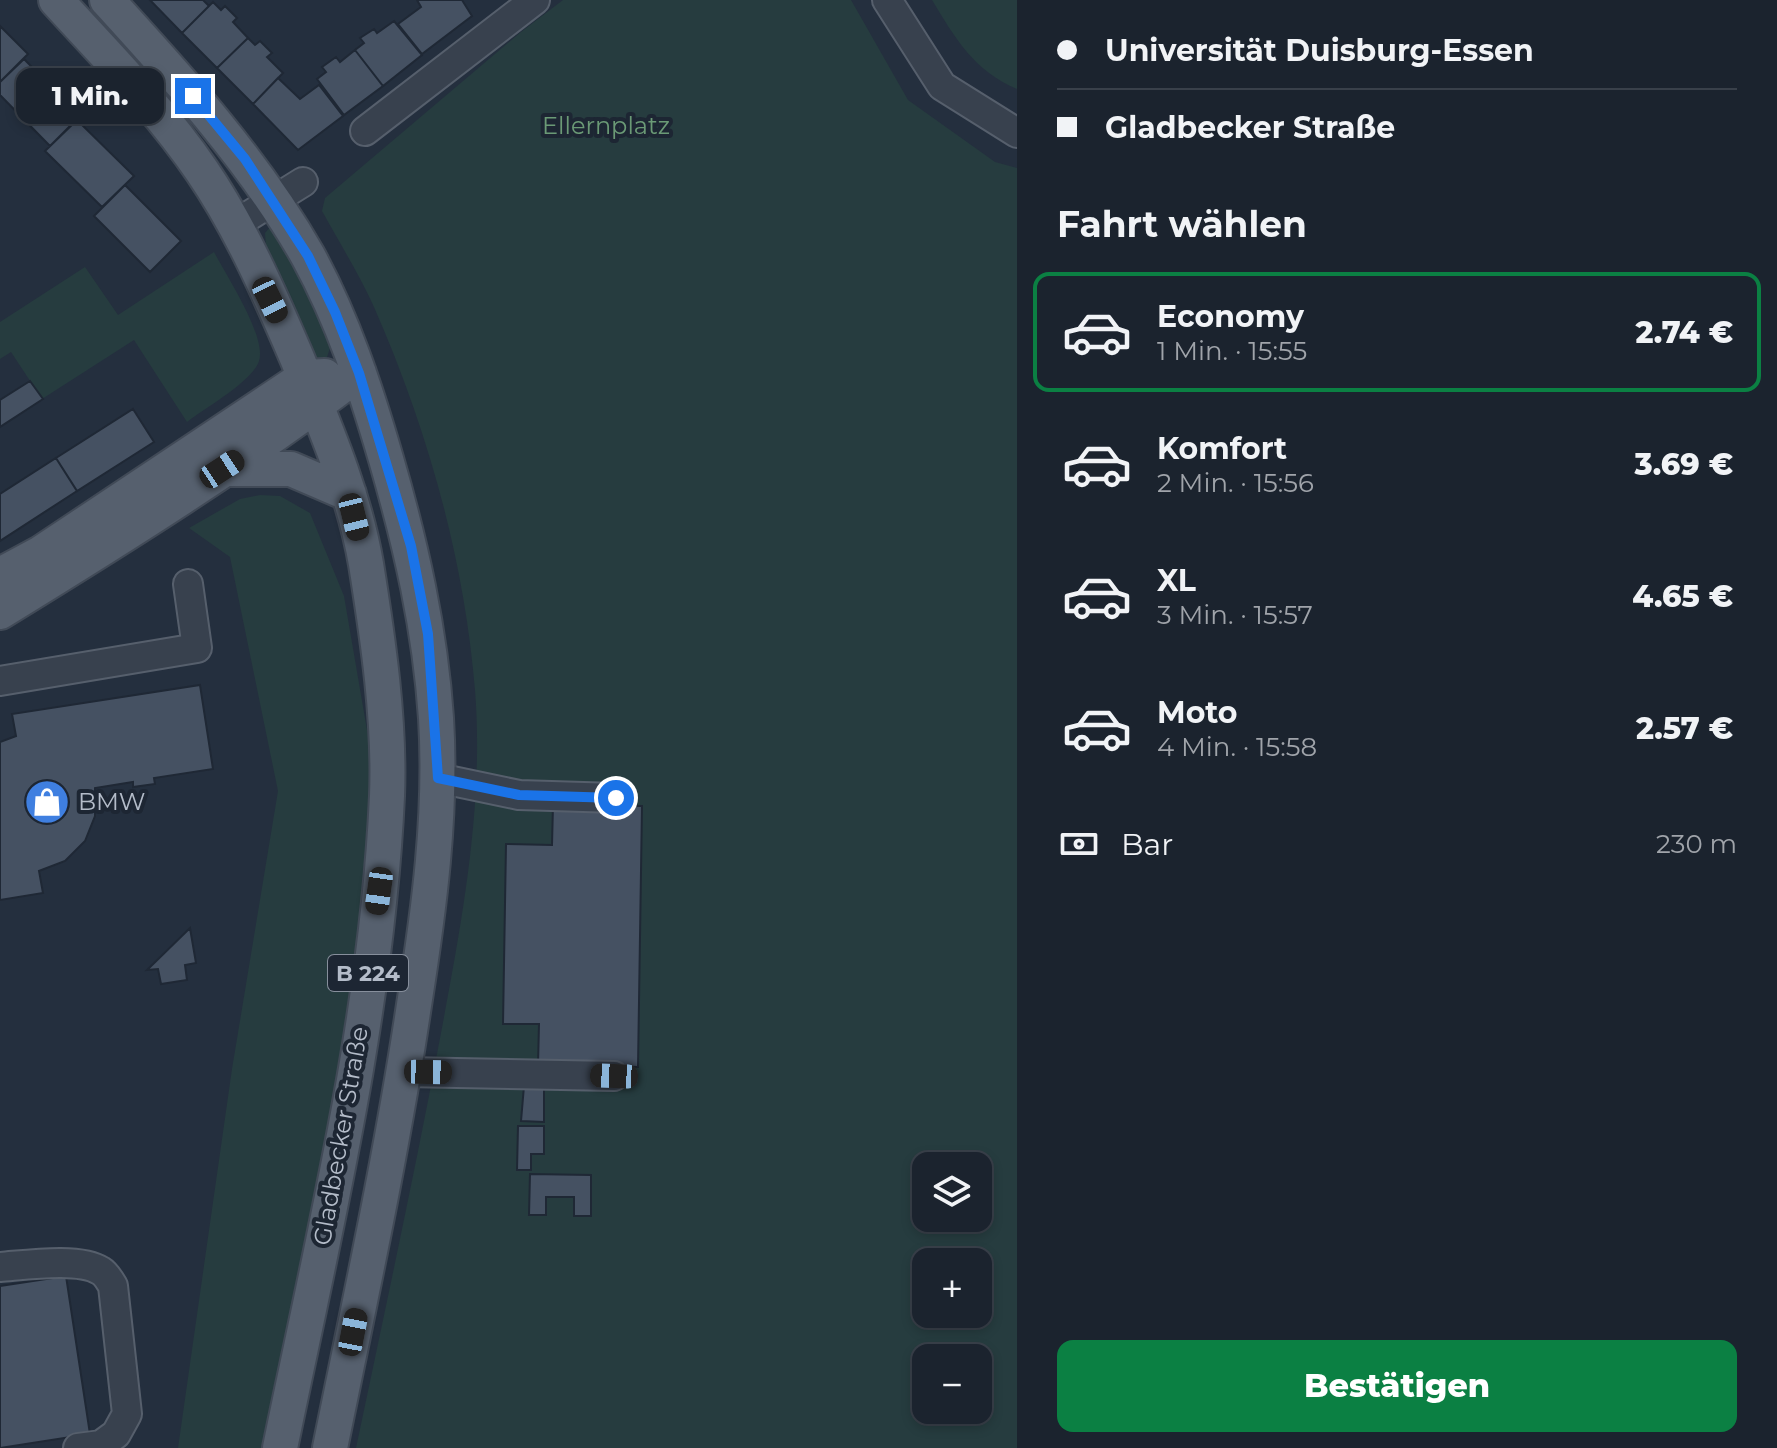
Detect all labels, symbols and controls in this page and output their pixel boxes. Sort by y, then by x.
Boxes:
text: Universität Duisburg-Essen [1105,32,1534,69]
callout: 1 Min. [17,68,165,124]
route end [175,78,211,114]
text: 1 Min. [52,80,128,112]
text: Gladbecker Straße [1105,109,1395,146]
park label: Ellernplatz [542,111,670,140]
text: Fahrt wählen [1057,202,1307,246]
car [249,273,291,327]
icon: car [1061,296,1133,368]
text: Economy [1157,298,1304,335]
text: 2.74 € [1635,314,1733,351]
text: 1 Min. · 15:55 [1157,335,1307,367]
icon: car [1061,428,1133,500]
text: Komfort [1157,430,1287,467]
car [195,446,249,492]
text: 3.69 € [1635,446,1733,483]
text: 2 Min. · 15:56 [1157,467,1314,499]
car [337,491,371,543]
icon: car [1061,560,1133,632]
text: XL [1157,562,1196,599]
text: 4.65 € [1632,578,1733,615]
text: 3 Min. · 15:57 [1157,599,1313,631]
icon: car [1061,692,1133,764]
text: Moto [1157,694,1238,731]
text: 2.57 € [1636,710,1733,747]
text: 4 Min. · 15:58 [1157,731,1317,763]
shop icon: BMW [23,778,71,826]
route start [598,780,634,816]
place label: BMW [78,787,145,816]
icon: cash [1057,822,1101,866]
text: Bar [1121,826,1173,863]
text: 230 m [1656,828,1737,860]
car [364,866,394,916]
road number: B 224 [328,955,408,991]
street label: Gladbecker Straße [307,1024,374,1248]
car [404,1060,452,1084]
car [590,1063,638,1089]
map controls [912,1152,992,1424]
button: layers [912,1152,992,1232]
button: + [912,1248,992,1328]
car [337,1306,369,1358]
button: Bestätigen [1057,1340,1737,1432]
button: − [912,1344,992,1424]

